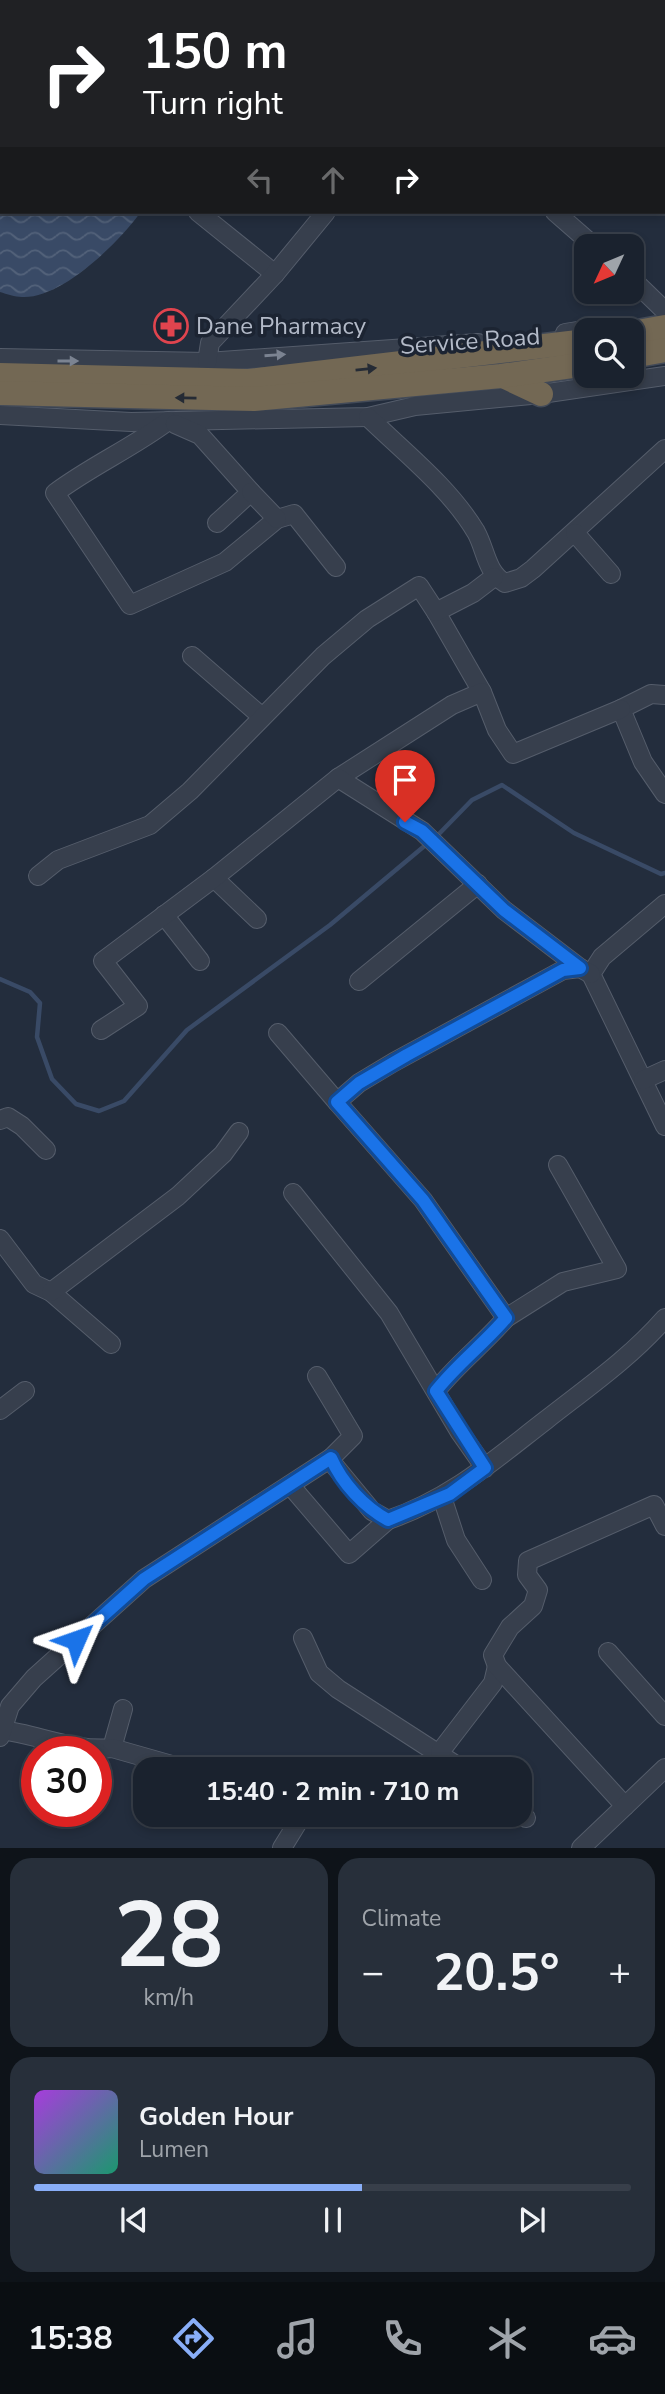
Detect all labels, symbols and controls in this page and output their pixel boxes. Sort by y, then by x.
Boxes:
text: 150 m [143,18,287,85]
icon: right [28,28,119,119]
text: Turn right [143,82,283,125]
icon: left [241,161,279,199]
icon: ahead [314,161,352,199]
icon: right [387,161,425,199]
north arrow [574,234,644,304]
map controls [574,234,644,388]
pharmacy icon: Dane Pharmacy [152,307,190,345]
place label: Dane Pharmacy [196,310,367,342]
button: search [574,318,644,388]
street label: Service Road [399,320,541,362]
one-way arrow [264,350,286,361]
one-way arrow [57,355,79,367]
one-way arrow [355,363,377,374]
one-way arrow [175,392,197,404]
pin [375,750,435,822]
icon: arrive [386,761,424,799]
position arrow [39,1603,113,1677]
speed limit sign: 30 [21,1736,112,1827]
text: 15:40 · 2 min · 710 m [206,1774,459,1809]
text: 28 [114,1874,223,1998]
text: Climate [362,1903,441,1934]
text: 20.5° [433,1937,559,2008]
text: − [362,1947,384,1998]
text: + [608,1947,631,1998]
text: km/h [143,1982,194,2013]
text: Golden Hour [139,2099,294,2134]
text: Lumen [139,2134,209,2165]
icon: previous [115,2201,153,2239]
icon: pause [314,2201,352,2239]
icon: next [513,2201,551,2239]
icon: directions [169,2314,218,2363]
icon: music [273,2314,322,2363]
icon: phone [378,2314,427,2363]
icon: climate [483,2314,532,2363]
icon: car [588,2314,637,2363]
text: 15:38 [28,2317,113,2360]

